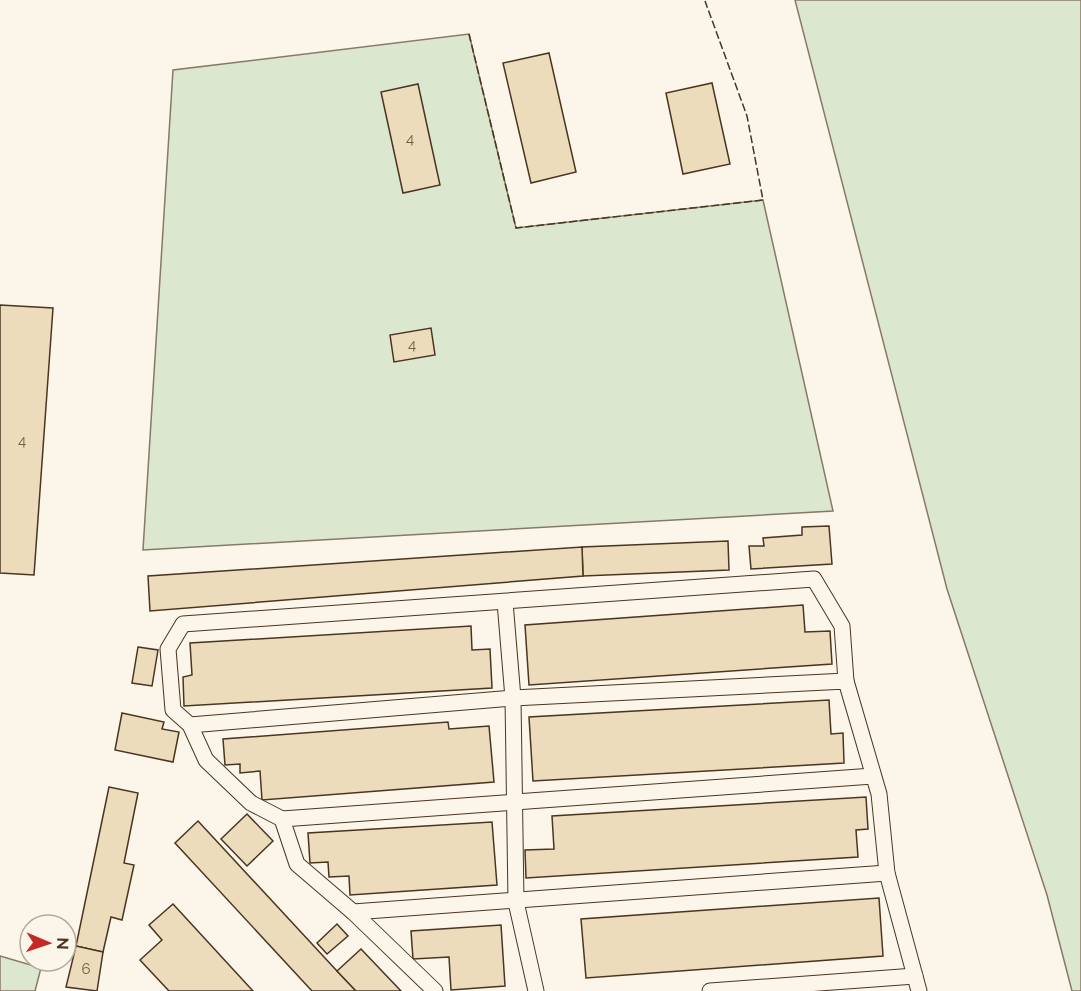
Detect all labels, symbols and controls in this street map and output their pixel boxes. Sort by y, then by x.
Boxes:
house number: 4 [406,130,414,148]
house number: 4 [408,336,416,354]
house number: 4 [18,432,26,450]
north arrow [18,913,78,973]
text: N [53,937,72,950]
house number: 6 [81,960,91,978]

